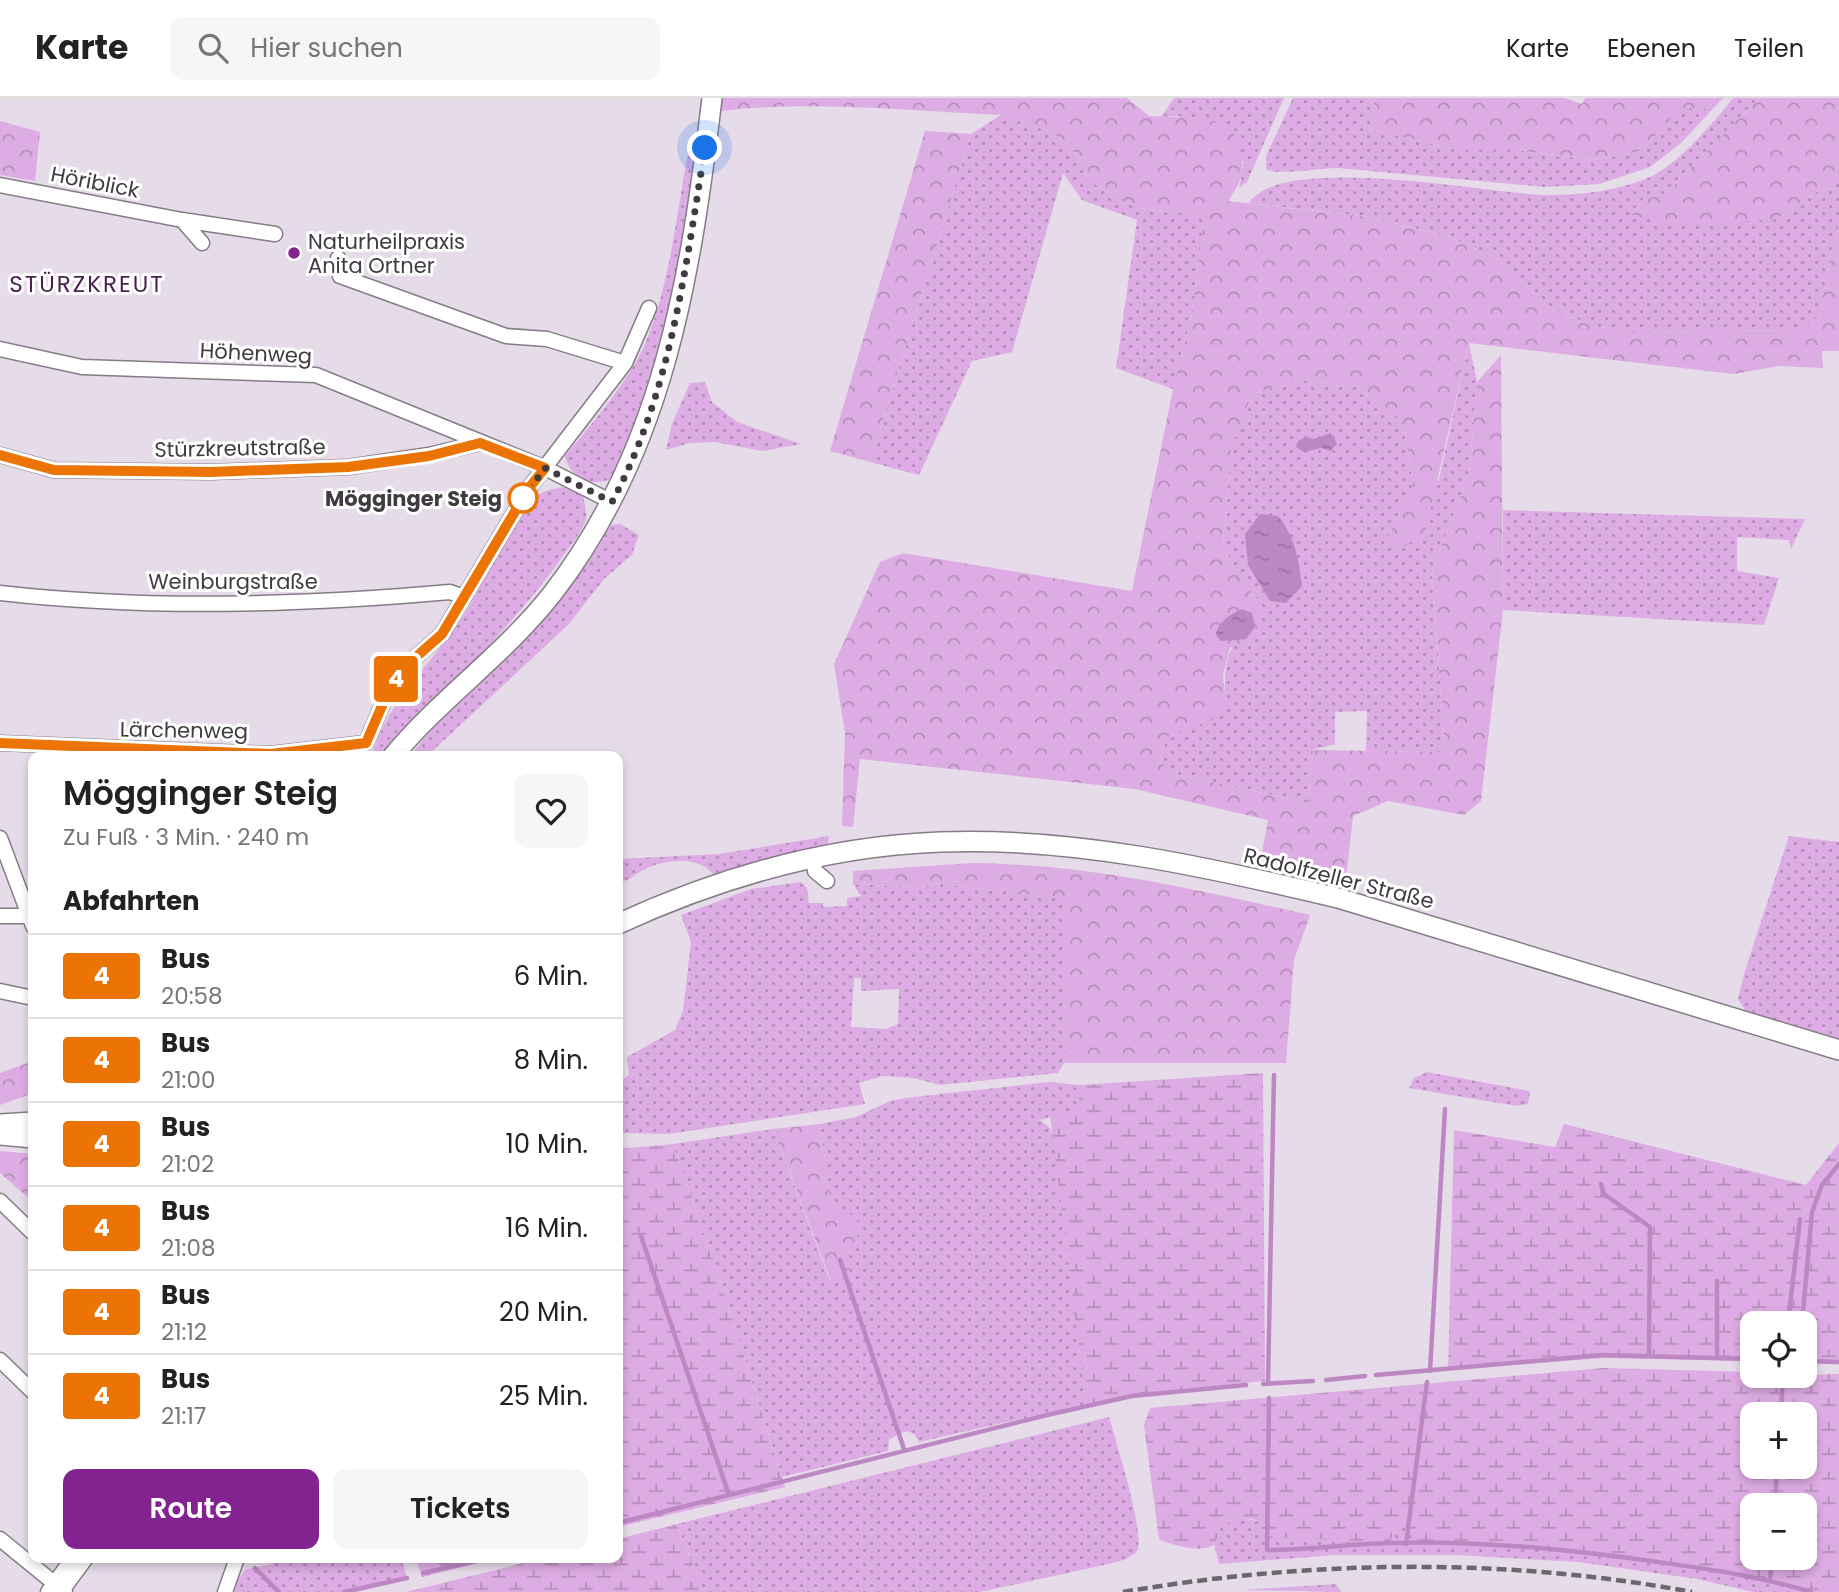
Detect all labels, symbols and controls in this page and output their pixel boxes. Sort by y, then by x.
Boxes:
search box [170,17,660,80]
text: Karte [35,24,128,71]
icon: search [194,29,232,67]
text: Hier suchen [250,30,403,66]
text: Karte [1506,32,1569,65]
text: Ebenen [1607,32,1696,65]
text: Teilen [1734,32,1804,65]
your location [687,130,722,165]
street label: Höriblick [49,159,142,205]
place label: Naturheilpraxis Anita Ortner [308,227,465,280]
marker: Naturheilpraxis Anita Ortner [286,245,302,261]
district label: STÜRZKREUT [9,268,165,300]
street label: Höhenweg [199,336,313,370]
street label: Stürzkreutstraße [154,432,326,464]
marker: Mögginger Steig [508,483,538,513]
place label: Mögginger Steig [325,484,502,513]
street label: Weinburgstraße [148,567,318,596]
line badge: 4 [373,656,419,702]
text: 4 [388,662,404,695]
street label: Lärchenweg [120,714,248,746]
text: Mögginger Steig [63,770,338,817]
button: heart [514,774,588,848]
text: Zu Fuß · 3 Min. · 240 m [63,821,309,853]
street label: Radolfzeller Straße [1241,840,1437,916]
text: Abfahrten [63,883,200,919]
text: Bus [161,941,210,977]
text: 6 Min. [514,958,588,994]
text: 4 [93,959,110,992]
text: 20:58 [161,980,223,1012]
text: Bus [161,1025,210,1061]
text: 8 Min. [514,1042,588,1078]
text: 4 [93,1043,110,1076]
text: 21:00 [161,1064,215,1096]
text: Bus [161,1109,210,1145]
text: 10 Min. [506,1126,588,1162]
text: 4 [93,1127,110,1160]
text: 21:02 [161,1148,214,1180]
text: Bus [161,1193,210,1229]
text: 16 Min. [505,1210,588,1246]
text: 4 [93,1211,110,1244]
text: 21:08 [161,1232,215,1264]
text: Bus [161,1277,210,1313]
text: 20 Min. [499,1294,588,1330]
text: 4 [93,1295,110,1328]
map controls [1740,1311,1817,1570]
button: locate [1740,1311,1817,1388]
text: 21:12 [161,1316,207,1348]
text: Bus [161,1361,210,1397]
text: 25 Min. [499,1378,588,1414]
text: 4 [93,1379,110,1412]
text: 21:17 [161,1400,206,1432]
button: + [1740,1402,1817,1479]
button: Route [63,1469,319,1549]
button: Tickets [333,1469,588,1549]
button: − [1740,1493,1817,1570]

